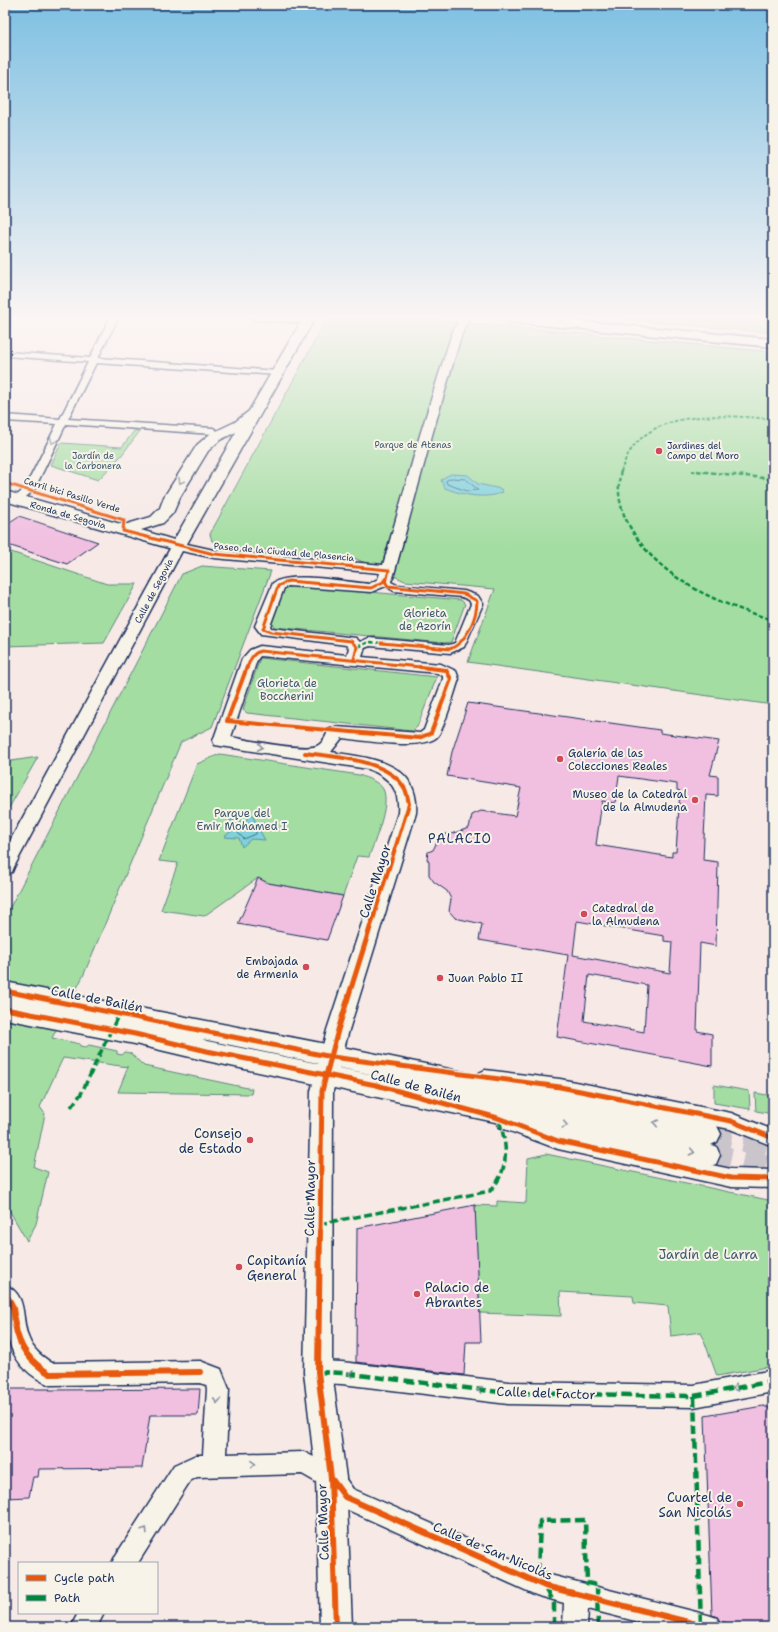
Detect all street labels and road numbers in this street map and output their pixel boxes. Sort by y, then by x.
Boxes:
street label: Carril bici Pasillo Verde [22,475,122,515]
street label: Ronda de Segovia [29,498,108,532]
street label: Paseo de la Ciudad de Plasencia [213,540,355,564]
street label: Calle de Segovia [132,556,176,625]
street label: Calle Mayor [355,842,395,920]
street label: Calle de Bailén [50,982,145,1016]
street label: Calle de Bailén [369,1066,463,1106]
street label: Calle Mayor [301,1159,319,1237]
street label: Calle del Factor [496,1383,596,1403]
street label: Calle Mayor [313,1483,333,1561]
street label: Calle de San Nicolás [430,1518,556,1584]

